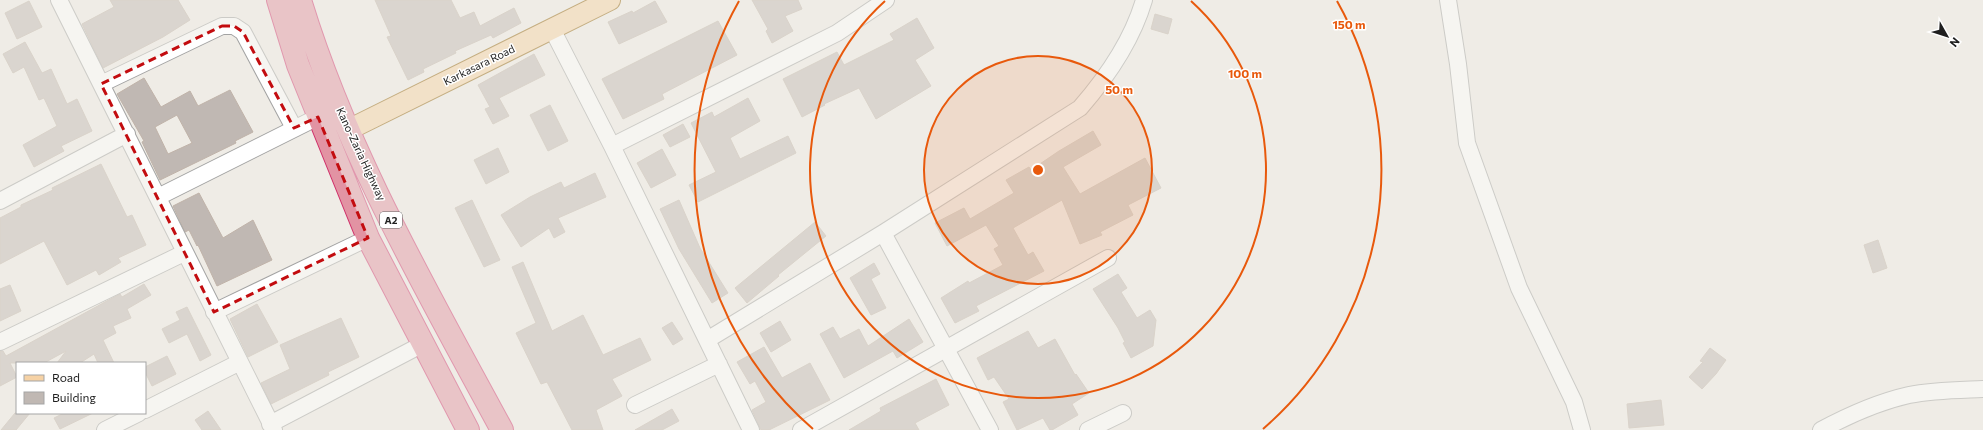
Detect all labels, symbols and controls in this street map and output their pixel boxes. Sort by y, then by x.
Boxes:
north arrow [1927,16,1967,56]
text: 150 m [1332,17,1366,31]
text: N [1948,35,1963,50]
street label: Karkasara Road [441,42,517,87]
text: 100 m [1228,66,1262,80]
text: 50 m [1105,82,1133,96]
street label: Kano-Zaria Highway [334,105,389,203]
centre of rings [1031,163,1045,177]
road number: A2 [380,212,402,228]
legend [16,362,146,414]
text: Road [52,370,80,384]
text: Building [52,390,96,404]

